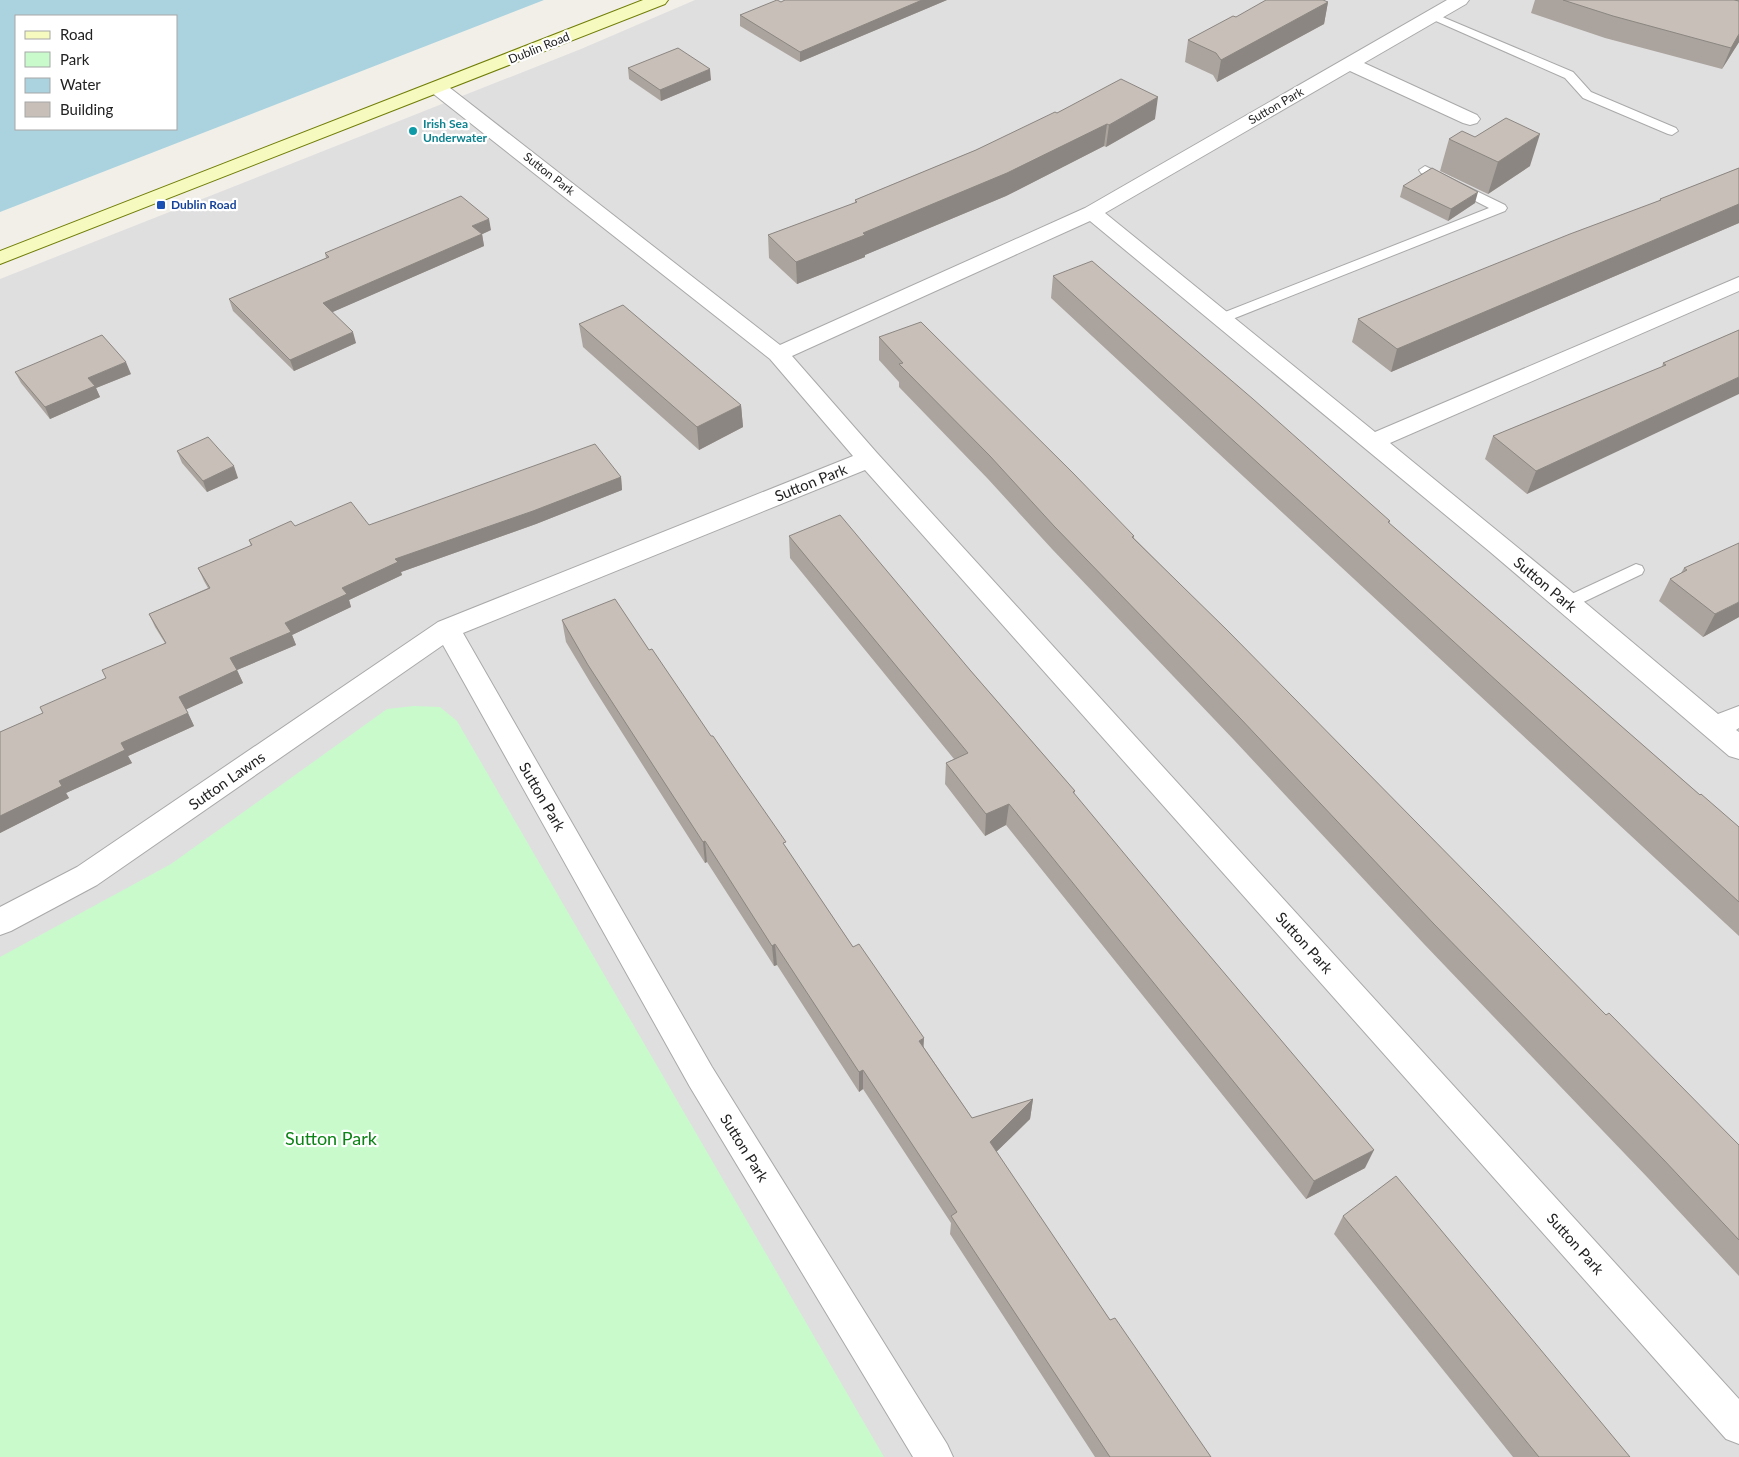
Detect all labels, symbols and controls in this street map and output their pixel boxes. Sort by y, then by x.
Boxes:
legend [15,15,178,130]
text: Road [60,25,93,43]
street label: Dublin Road [506,28,572,67]
text: Park [60,50,90,68]
text: Water [60,75,101,93]
street label: Sutton Park [1245,83,1307,127]
text: Building [60,100,113,118]
place label: Irish Sea Underwater [423,116,488,145]
marker: Irish Sea Underwater [407,125,419,137]
street label: Sutton Park [521,149,579,199]
place label: Dublin Road [171,197,237,212]
marker: Dublin Road [155,199,167,211]
street label: Sutton Park [772,459,850,505]
street label: Sutton Park [1511,553,1581,616]
street label: Sutton Lawns [185,747,268,813]
street label: Sutton Park [516,759,570,834]
street label: Sutton Park [1272,908,1337,977]
street label: Sutton Park [717,1110,773,1185]
park label: Sutton Park [285,1127,378,1149]
street label: Sutton Park [1543,1209,1608,1278]

